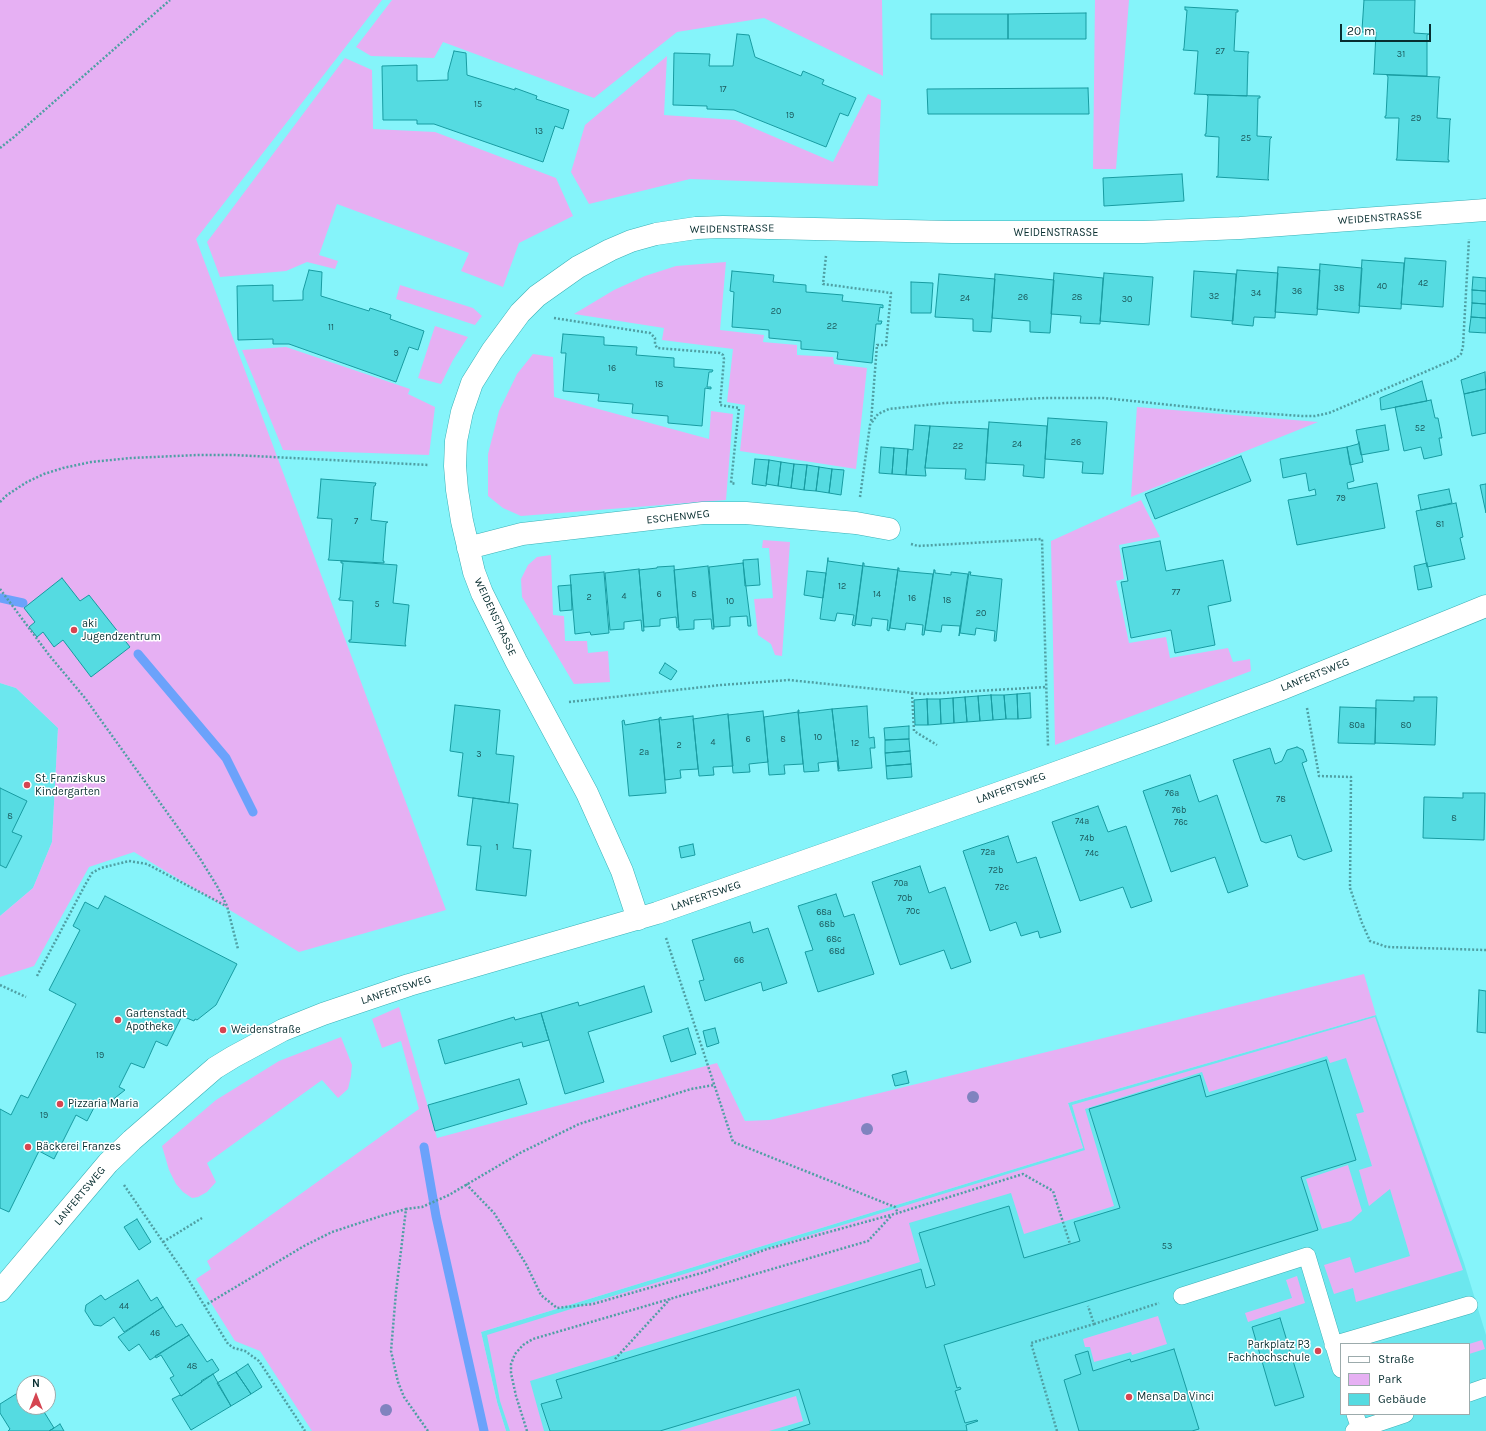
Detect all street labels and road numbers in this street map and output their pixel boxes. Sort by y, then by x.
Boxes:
street label: WEIDENSTRASSE [1337,208,1423,228]
street label: WEIDENSTRASSE [690,222,774,236]
street label: WEIDENSTRASSE [1014,226,1098,240]
street label: ESCHENWEG [646,507,710,527]
street label: WEIDENSTRASSE [471,576,519,658]
street label: LANFERTSWEG [1279,655,1351,695]
street label: LANFERTSWEG [974,769,1048,807]
street label: LANFERTSWEG [669,878,743,914]
street label: LANFERTSWEG [359,972,433,1008]
street label: LANFERTSWEG [52,1164,108,1228]

